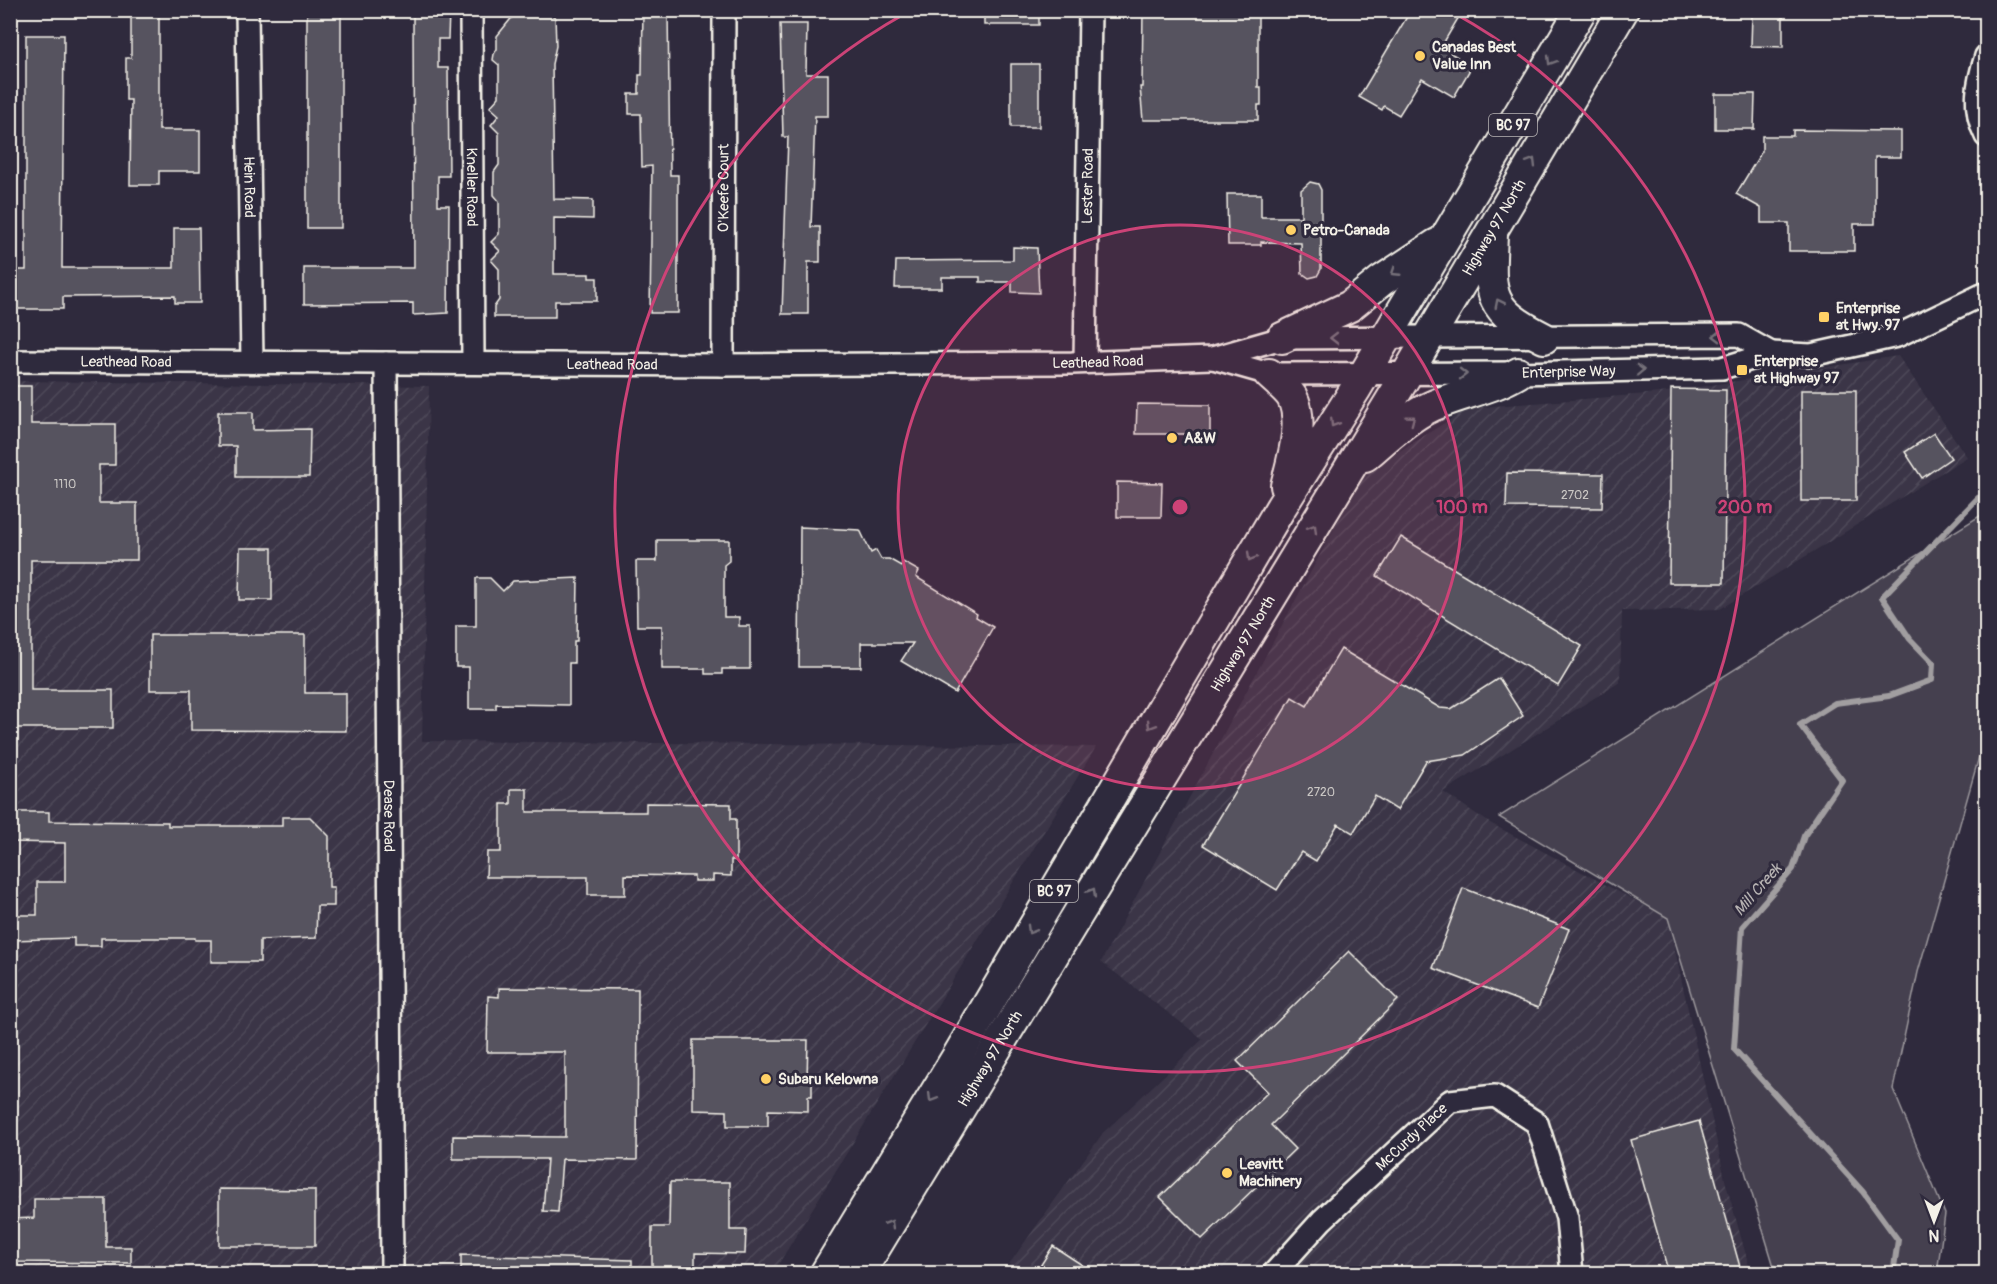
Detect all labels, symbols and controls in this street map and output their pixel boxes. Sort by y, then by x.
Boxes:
place label: Canadas Best Value Inn [1432,38,1517,74]
marker: Canadas Best Value Inn [1413,49,1427,63]
one-way arrow [1547,55,1559,65]
road number: BC 97 [1489,114,1537,136]
street label: O'Keefe Court [714,143,734,232]
street label: Kneller Road [462,147,481,227]
street label: Lester Road [1078,148,1098,224]
street label: Hein Road [239,156,259,218]
one-way arrow [1525,158,1537,168]
street label: Highway 97 North [1458,176,1530,280]
place label: Petro-Canada [1303,221,1390,240]
marker: Petro-Canada [1284,223,1298,237]
one-way arrow [1391,264,1402,275]
one-way arrow [1495,299,1507,310]
place label: Enterprise at Hwy. 97 [1836,299,1901,335]
marker: Enterprise at Hwy. 97 [1817,310,1831,324]
one-way arrow [1713,329,1722,342]
one-way arrow [1329,332,1338,344]
street label: Leathead Road [1052,351,1144,373]
street label: Leathead Road [80,352,172,372]
place label: Enterprise at Highway 97 [1754,352,1839,388]
street label: Leathead Road [566,355,658,375]
street label: Enterprise Way [1522,362,1616,383]
marker: Enterprise at Highway 97 [1735,363,1749,377]
one-way arrow [1635,364,1644,376]
one-way arrow [1458,368,1467,380]
one-way arrow [1330,416,1341,427]
one-way arrow [1404,416,1415,427]
place label: A&W [1184,429,1216,448]
marker: A&W [1165,431,1179,445]
house number: 1110 [54,477,76,492]
house number: 2702 [1561,488,1589,503]
text: 100 m [1436,496,1488,519]
text: 200 m [1718,496,1772,519]
centre of rings [1170,497,1190,517]
one-way arrow [1305,524,1317,534]
one-way arrow [1246,551,1258,561]
street label: Highway 97 North [1207,592,1280,696]
one-way arrow [1147,719,1158,729]
street label: Dease Road [379,780,398,852]
house number: 2720 [1307,785,1335,800]
water label: Mill Creek [1729,858,1787,920]
road number: BC 97 [1030,880,1078,902]
one-way arrow [1084,888,1096,898]
one-way arrow [1027,924,1039,934]
street label: Highway 97 North [954,1007,1027,1111]
place label: Subaru Kelowna [778,1070,878,1089]
marker: Subaru Kelowna [759,1072,773,1086]
one-way arrow [928,1092,940,1102]
street label: McCurdy Place [1372,1099,1452,1175]
place label: Leavitt Machinery [1239,1155,1302,1191]
marker: Leavitt Machinery [1220,1166,1234,1180]
north arrow [1904,1191,1964,1251]
one-way arrow [882,1220,894,1230]
text: N [1928,1225,1939,1245]

